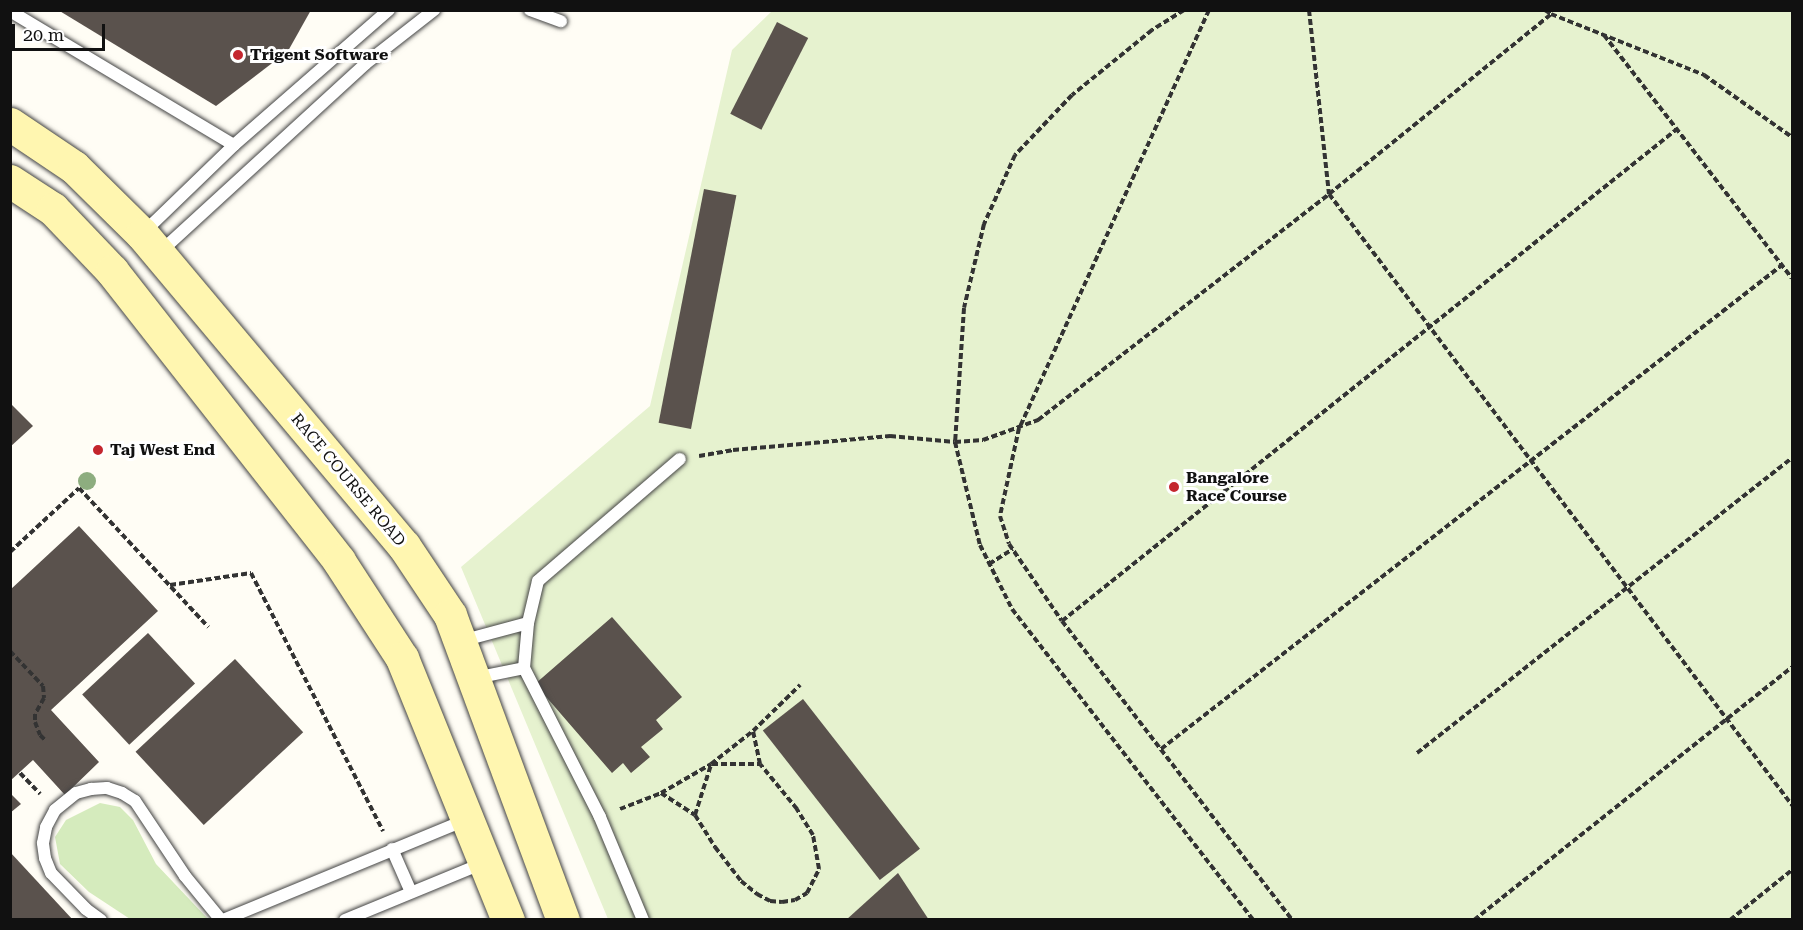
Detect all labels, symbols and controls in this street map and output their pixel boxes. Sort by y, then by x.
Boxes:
scale bar [15,12,108,50]
text: 20 m [23,24,64,45]
place label: Trigent Software [250,45,388,65]
marker: Trigent Software [231,48,245,62]
street label: RACE COURSE ROAD [287,410,409,550]
place label: Taj West End [110,440,215,460]
marker: Taj West End [91,443,105,457]
place label: Bangalore Race Course [1186,468,1287,506]
marker: Bangalore Race Course [1167,480,1181,494]

